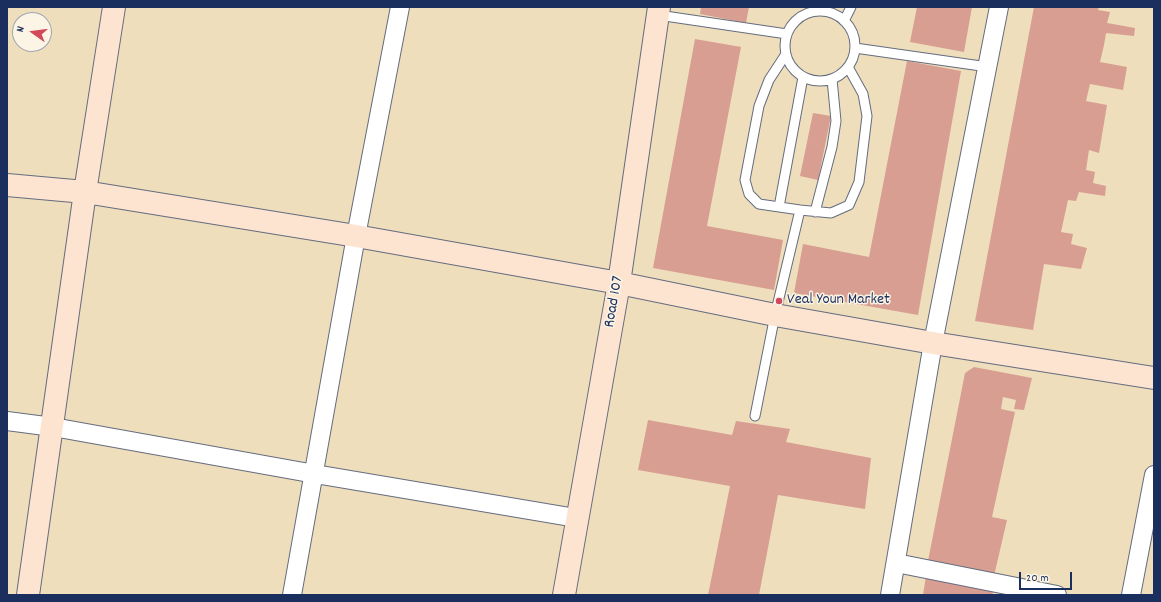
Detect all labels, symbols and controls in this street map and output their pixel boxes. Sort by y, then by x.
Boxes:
north arrow [12,12,52,52]
text: N [13,25,30,34]
street label: Road 107 [601,275,629,329]
place label: Veal Youn Market [787,291,890,311]
marker: Veal Youn Market [774,296,784,306]
scale bar [1021,564,1074,590]
text: 20 m [1026,570,1049,587]

